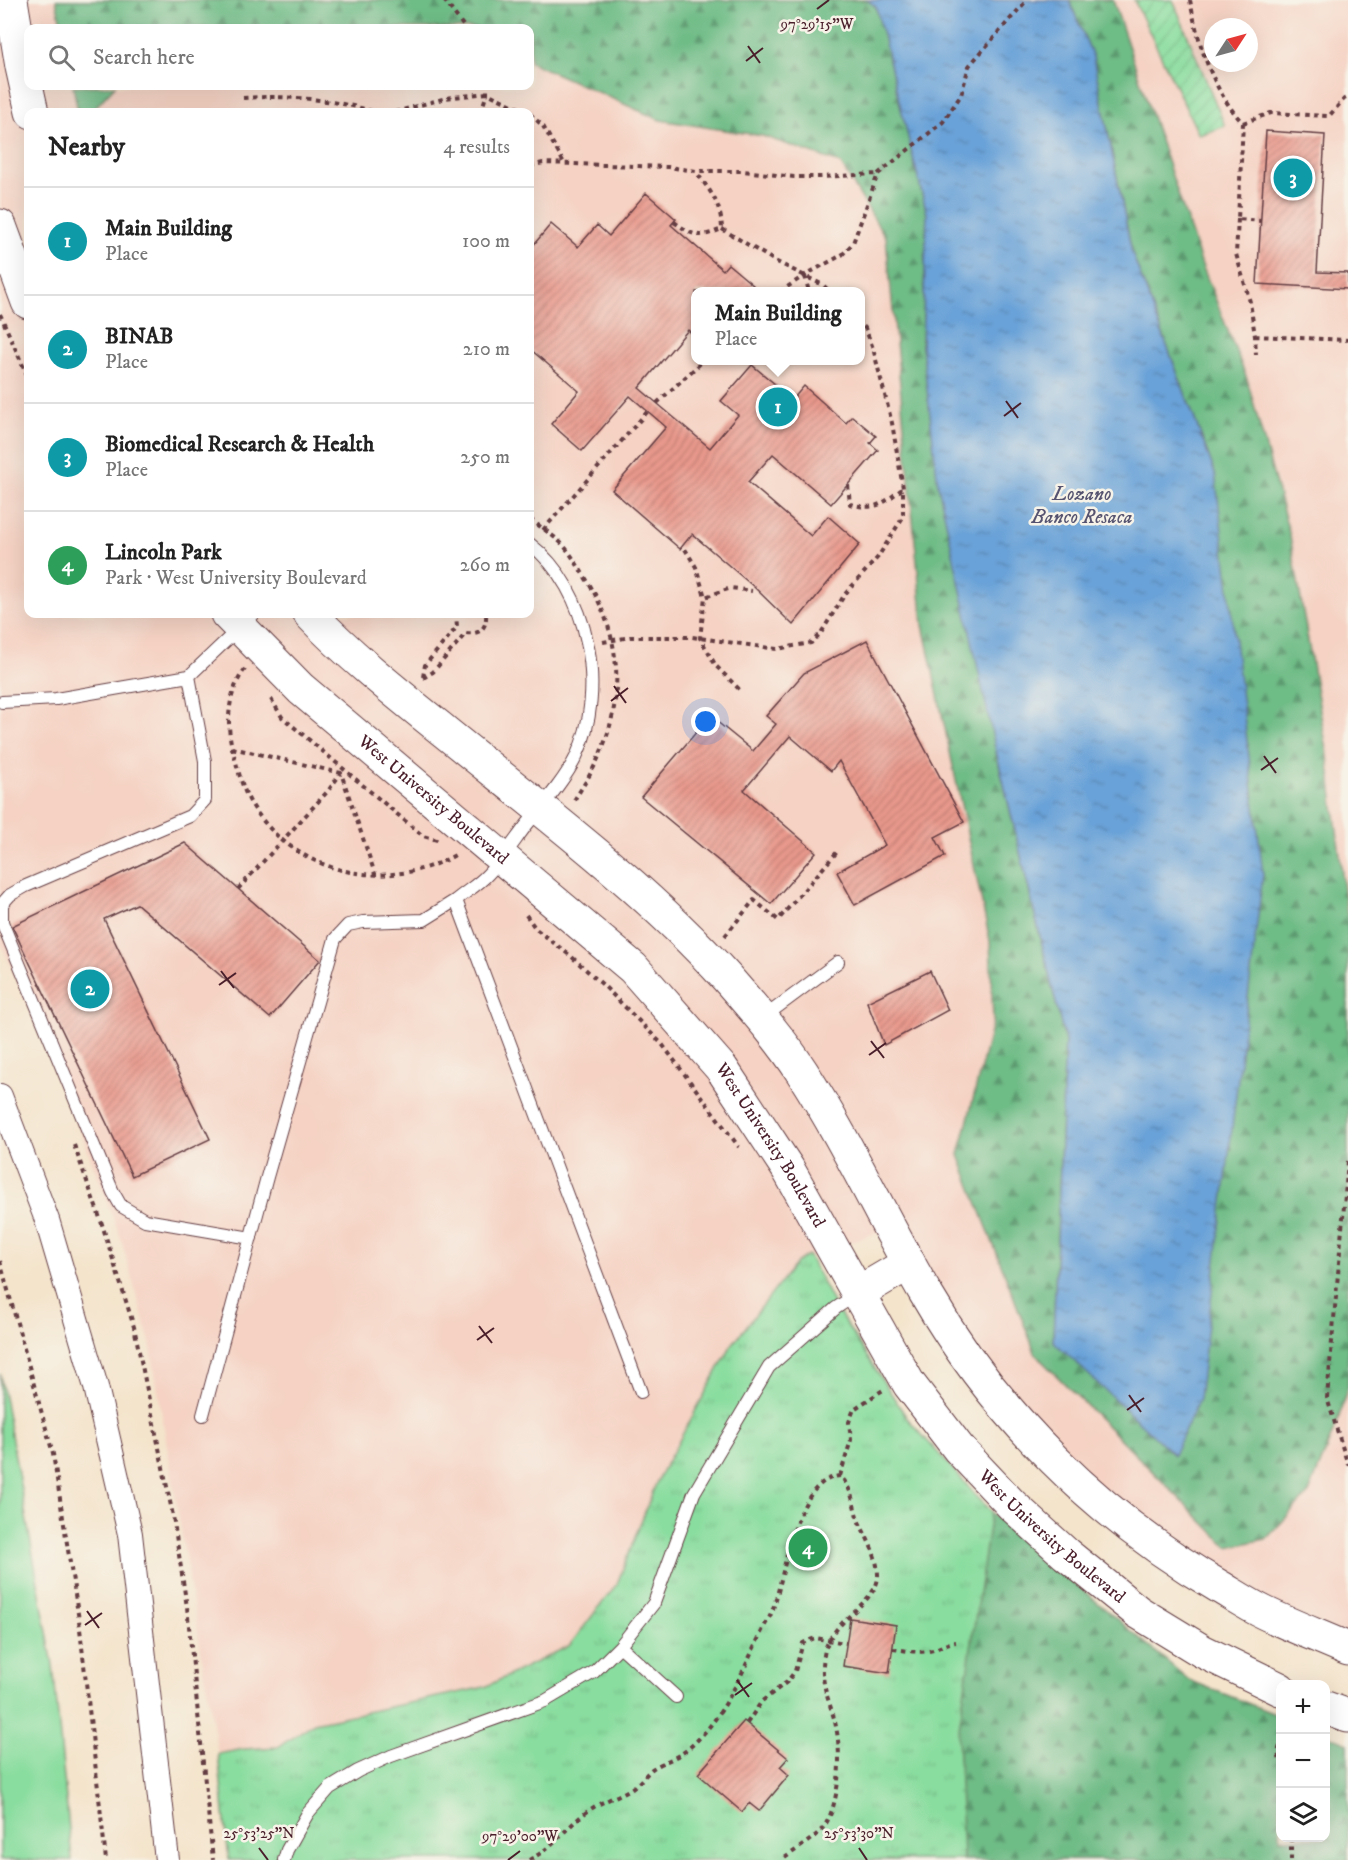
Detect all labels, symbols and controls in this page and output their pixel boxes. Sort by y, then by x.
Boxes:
text: 97°29'15"W [780,15,854,34]
north arrow [1204,18,1258,72]
search box [24,24,534,90]
icon: search [45,41,78,74]
text: Search here [93,44,195,71]
text: Nearby [48,131,125,164]
text: 4 results [443,135,510,160]
pin: 3 [1274,156,1312,201]
text: Main Building [105,215,232,242]
text: 1 [64,229,71,254]
text: 100 m [462,229,510,254]
text: Place [105,242,148,267]
popup [691,287,865,365]
text: Main Building [714,300,842,327]
text: BINAB [105,323,174,350]
text: Place [714,327,757,352]
text: 2 [63,337,72,362]
text: 210 m [463,337,510,362]
text: Place [105,350,148,375]
pin: 1 [758,384,798,430]
text: Biomedical Research & Health [105,431,374,458]
text: 3 [64,445,71,470]
text: 250 m [460,445,510,470]
text: Place [105,458,148,483]
water label: Lozano Banco Resaca [1031,482,1132,530]
text: Lincoln Park [105,539,222,566]
text: 4 [62,553,73,578]
text: 260 m [460,553,510,578]
text: Park · West University Boulevard [105,566,367,591]
your location [691,707,720,736]
street label: West University Boulevard [353,730,513,870]
pin: 2 [70,966,110,1012]
street label: West University Boulevard [710,1058,830,1232]
street label: West University Boulevard [973,1465,1130,1608]
pin: 4 [788,1526,828,1570]
map controls [1276,1680,1330,1842]
button: + [1276,1680,1330,1734]
button: − [1276,1734,1330,1788]
button: layers [1276,1788,1330,1842]
text: 25°53'25"N [224,1824,294,1843]
text: 25°53'30"N [824,1824,894,1843]
text: 97°29'00"W [481,1827,558,1846]

